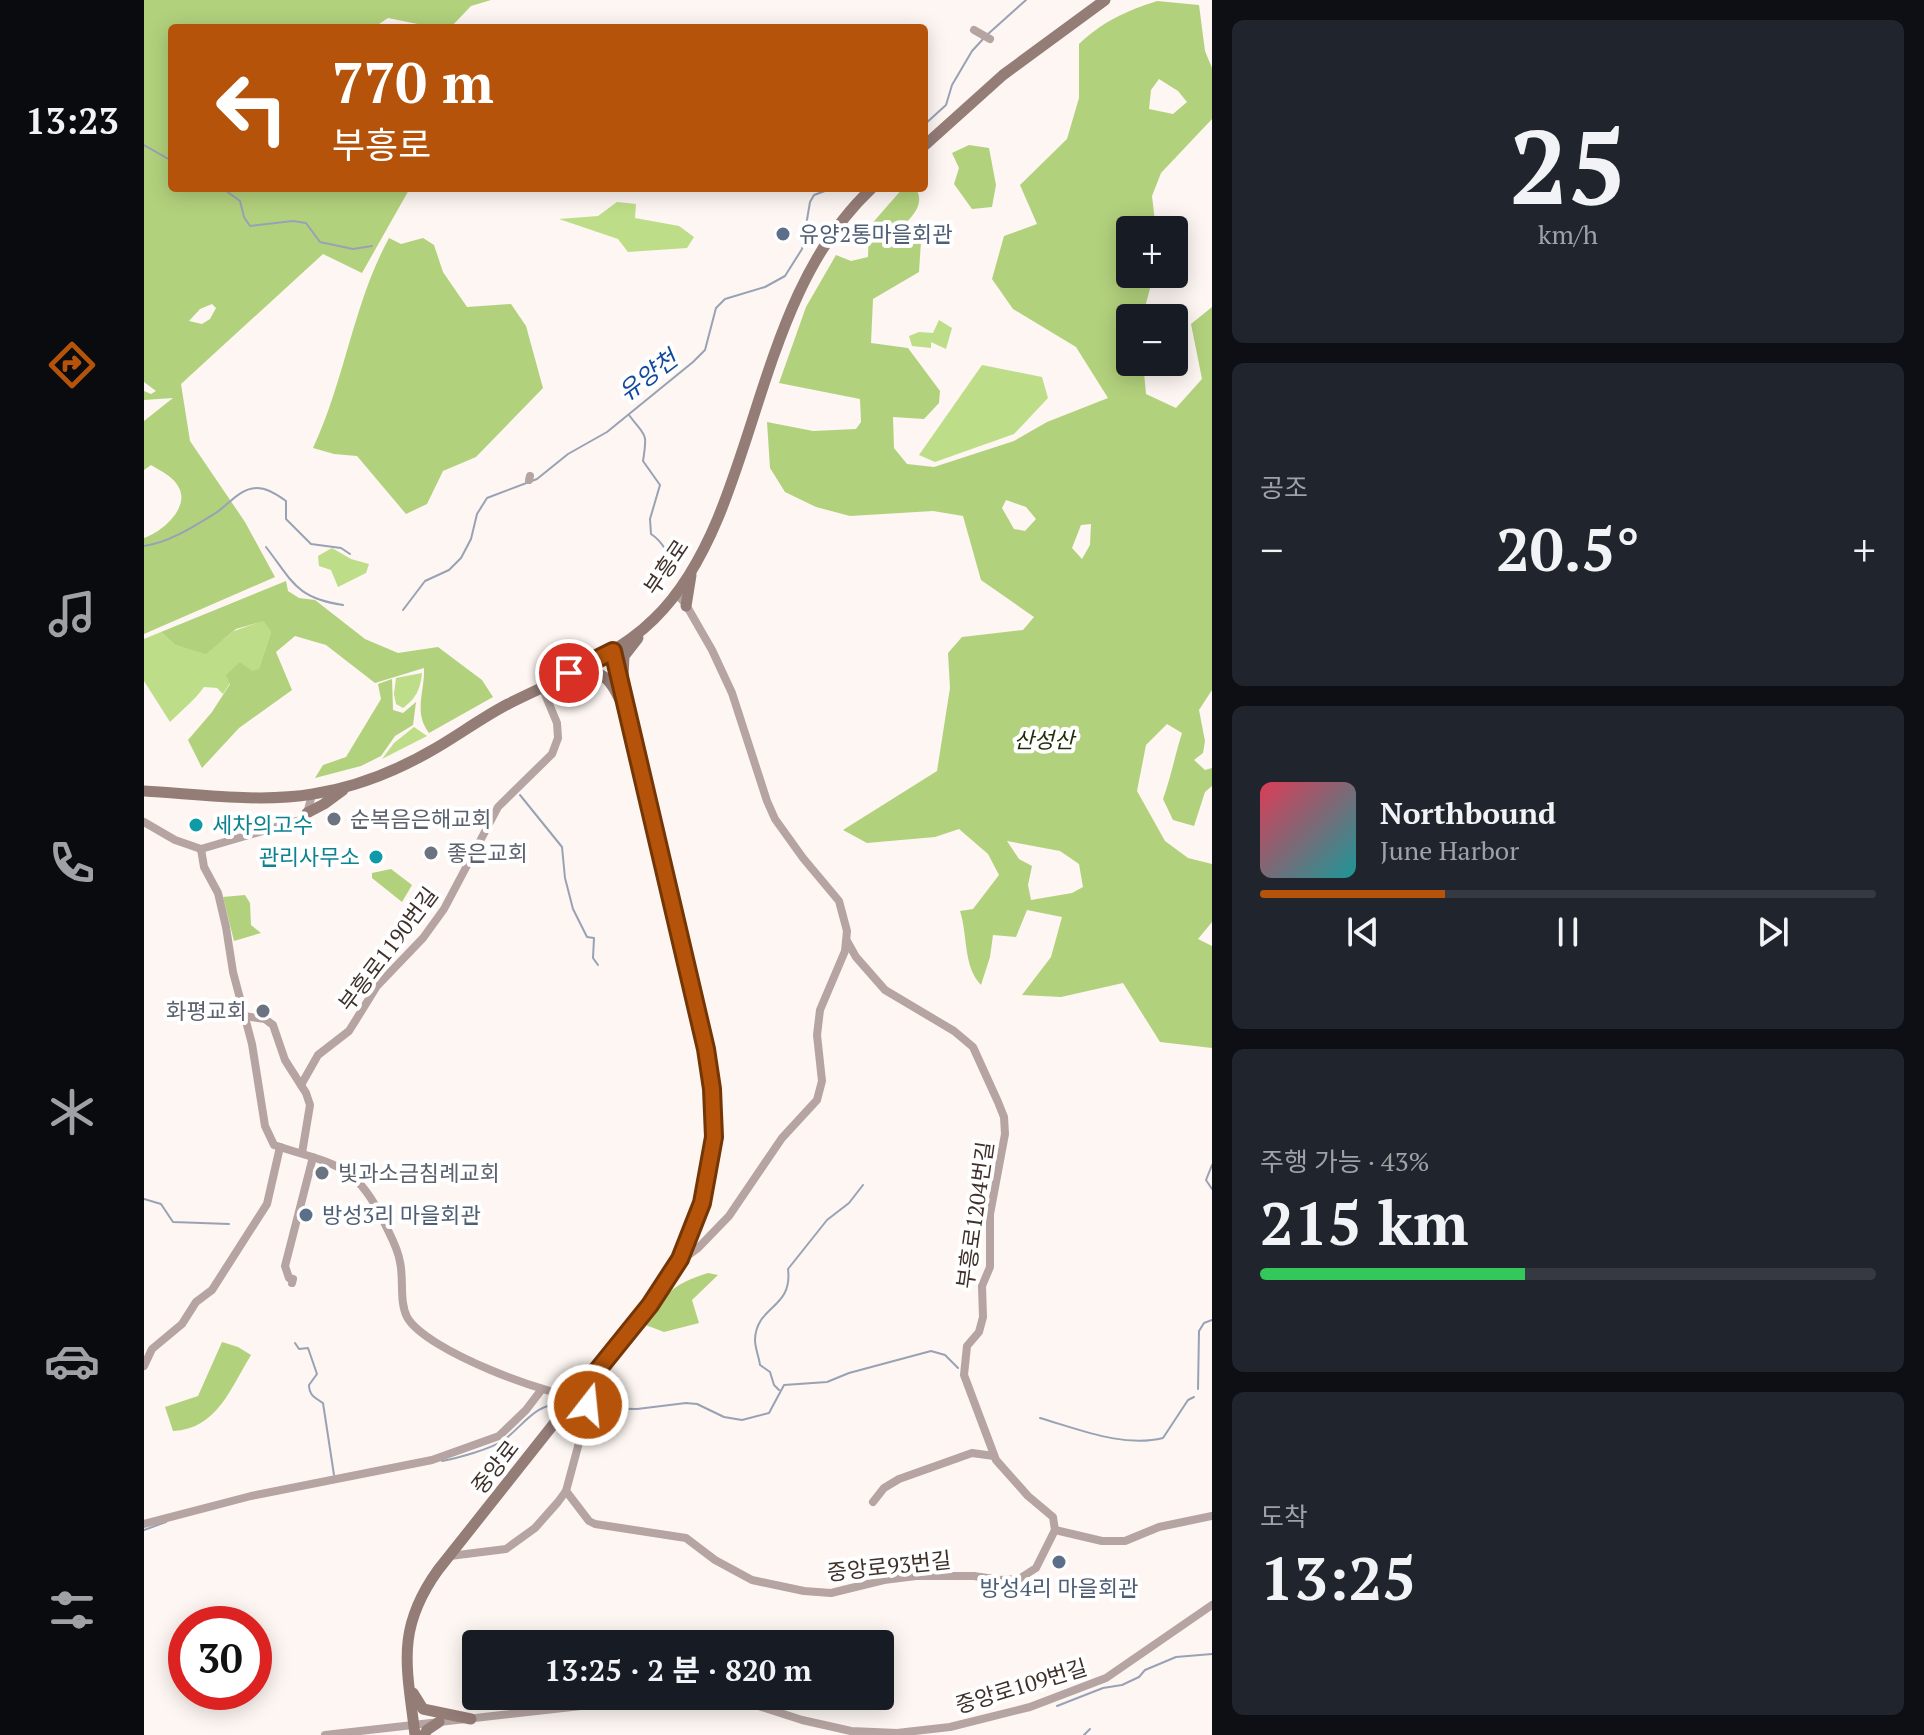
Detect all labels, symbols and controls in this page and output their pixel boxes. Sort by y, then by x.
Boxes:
text: 770 m [332,45,494,119]
icon: left [200,56,304,160]
text: 25 [1509,96,1627,234]
text: 13:23 [25,97,119,144]
text: 부흥로 [332,121,431,168]
map controls [1116,216,1188,376]
button: + [1116,216,1188,288]
text: km/h [1538,217,1598,251]
place label: 유양2통마을회관 [799,219,952,248]
marker: 유양2통마을회관 [774,225,792,243]
button: − [1116,304,1188,376]
icon: directions [44,337,100,393]
water label: 유양천 [611,341,686,408]
text: 공조 [1260,470,1308,504]
text: 20.5° [1496,509,1640,588]
text: − [1260,520,1283,579]
text: + [1853,520,1876,579]
street label: 부흥로 [637,533,695,600]
icon: music [44,586,100,642]
pin [535,639,603,707]
icon: arrive [547,651,591,695]
park label: 산성산 [1014,725,1077,754]
text: Northbound [1380,793,1556,833]
place label: 순복음은해교회 [350,804,492,833]
place label: 세차의고수 [212,810,313,839]
marker: 순복음은해교회 [325,810,343,828]
marker: 세차의고수 [187,816,205,834]
text: June Harbor [1380,833,1519,867]
icon: phone [44,835,100,891]
place label: 좋은교회 [447,838,528,867]
place label: 관리사무소 [259,842,360,871]
marker: 좋은교회 [422,844,440,862]
marker: 관리사무소 [367,848,385,866]
street label: 부흥로1190번길 [331,881,444,1017]
icon: previous [1341,910,1385,954]
icon: pause [1546,910,1590,954]
icon: next [1751,910,1795,954]
place label: 화평교회 [166,996,247,1025]
marker: 화평교회 [254,1002,272,1020]
icon: climate [44,1084,100,1140]
street label: 부흥로1204번길 [950,1140,999,1290]
text: 주행 가능 · 43% [1260,1144,1430,1178]
place label: 빛과소금침례교회 [338,1158,500,1187]
marker: 빛과소금침례교회 [313,1164,331,1182]
text: 215 km [1260,1183,1468,1262]
place label: 방성3리 마을회관 [322,1200,481,1229]
marker: 방성3리 마을회관 [297,1206,315,1224]
icon: car [44,1333,100,1389]
position arrow [546,1363,630,1447]
street label: 중앙로 [464,1434,525,1500]
text: 도착 [1260,1499,1308,1533]
text: 13:25 [1260,1538,1416,1617]
street label: 중앙로93번길 [825,1545,952,1586]
marker: 방성4리 마을회관 [1050,1553,1068,1571]
place label: 방성4리 마을회관 [980,1573,1138,1602]
icon: filters [44,1582,100,1638]
speed limit sign: 30 [168,1606,272,1710]
text: 13:25 · 2 분 · 820 m [544,1650,812,1690]
street label: 중앙로109번길 [951,1652,1090,1719]

